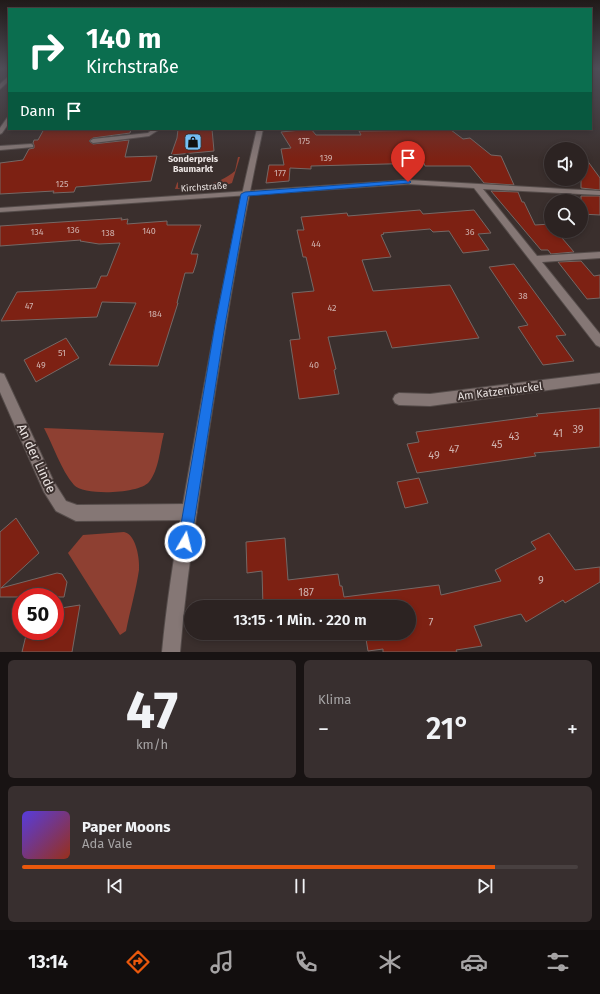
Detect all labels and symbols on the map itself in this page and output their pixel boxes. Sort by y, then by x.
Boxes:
shop icon: Sonderpreis Baumarkt [183,132,203,152]
house number: 175 [298,136,311,146]
pin [391,141,425,182]
house number: 139 [319,153,333,163]
place label: Sonderpreis Baumarkt [168,154,219,174]
house number: 177 [274,168,286,178]
house number: 125 [56,179,69,189]
street label: Kirchstraße [181,180,228,194]
house number: 136 [66,225,80,235]
house number: 140 [142,226,156,236]
house number: 134 [30,227,44,237]
house number: 36 [465,227,475,237]
house number: 138 [101,228,115,238]
house number: 44 [311,239,321,249]
house number: 38 [518,291,528,301]
house number: 47 [25,301,33,311]
house number: 42 [327,303,337,313]
house number: 184 [148,309,162,319]
house number: 51 [58,348,66,358]
house number: 49 [36,360,46,370]
house number: 40 [309,360,319,370]
street label: Am Katzenbuckel [457,380,543,403]
street label: An der Linde [14,421,59,495]
house number: 39 [572,423,584,436]
house number: 41 [553,427,563,440]
house number: 43 [508,430,520,443]
house number: 45 [491,438,503,451]
house number: 47 [449,443,459,456]
house number: 49 [428,449,440,462]
position arrow [164,521,206,563]
house number: 9 [538,574,544,587]
house number: 187 [298,586,314,599]
speed limit sign: 50 [12,588,64,640]
house number: 7 [429,616,434,629]

